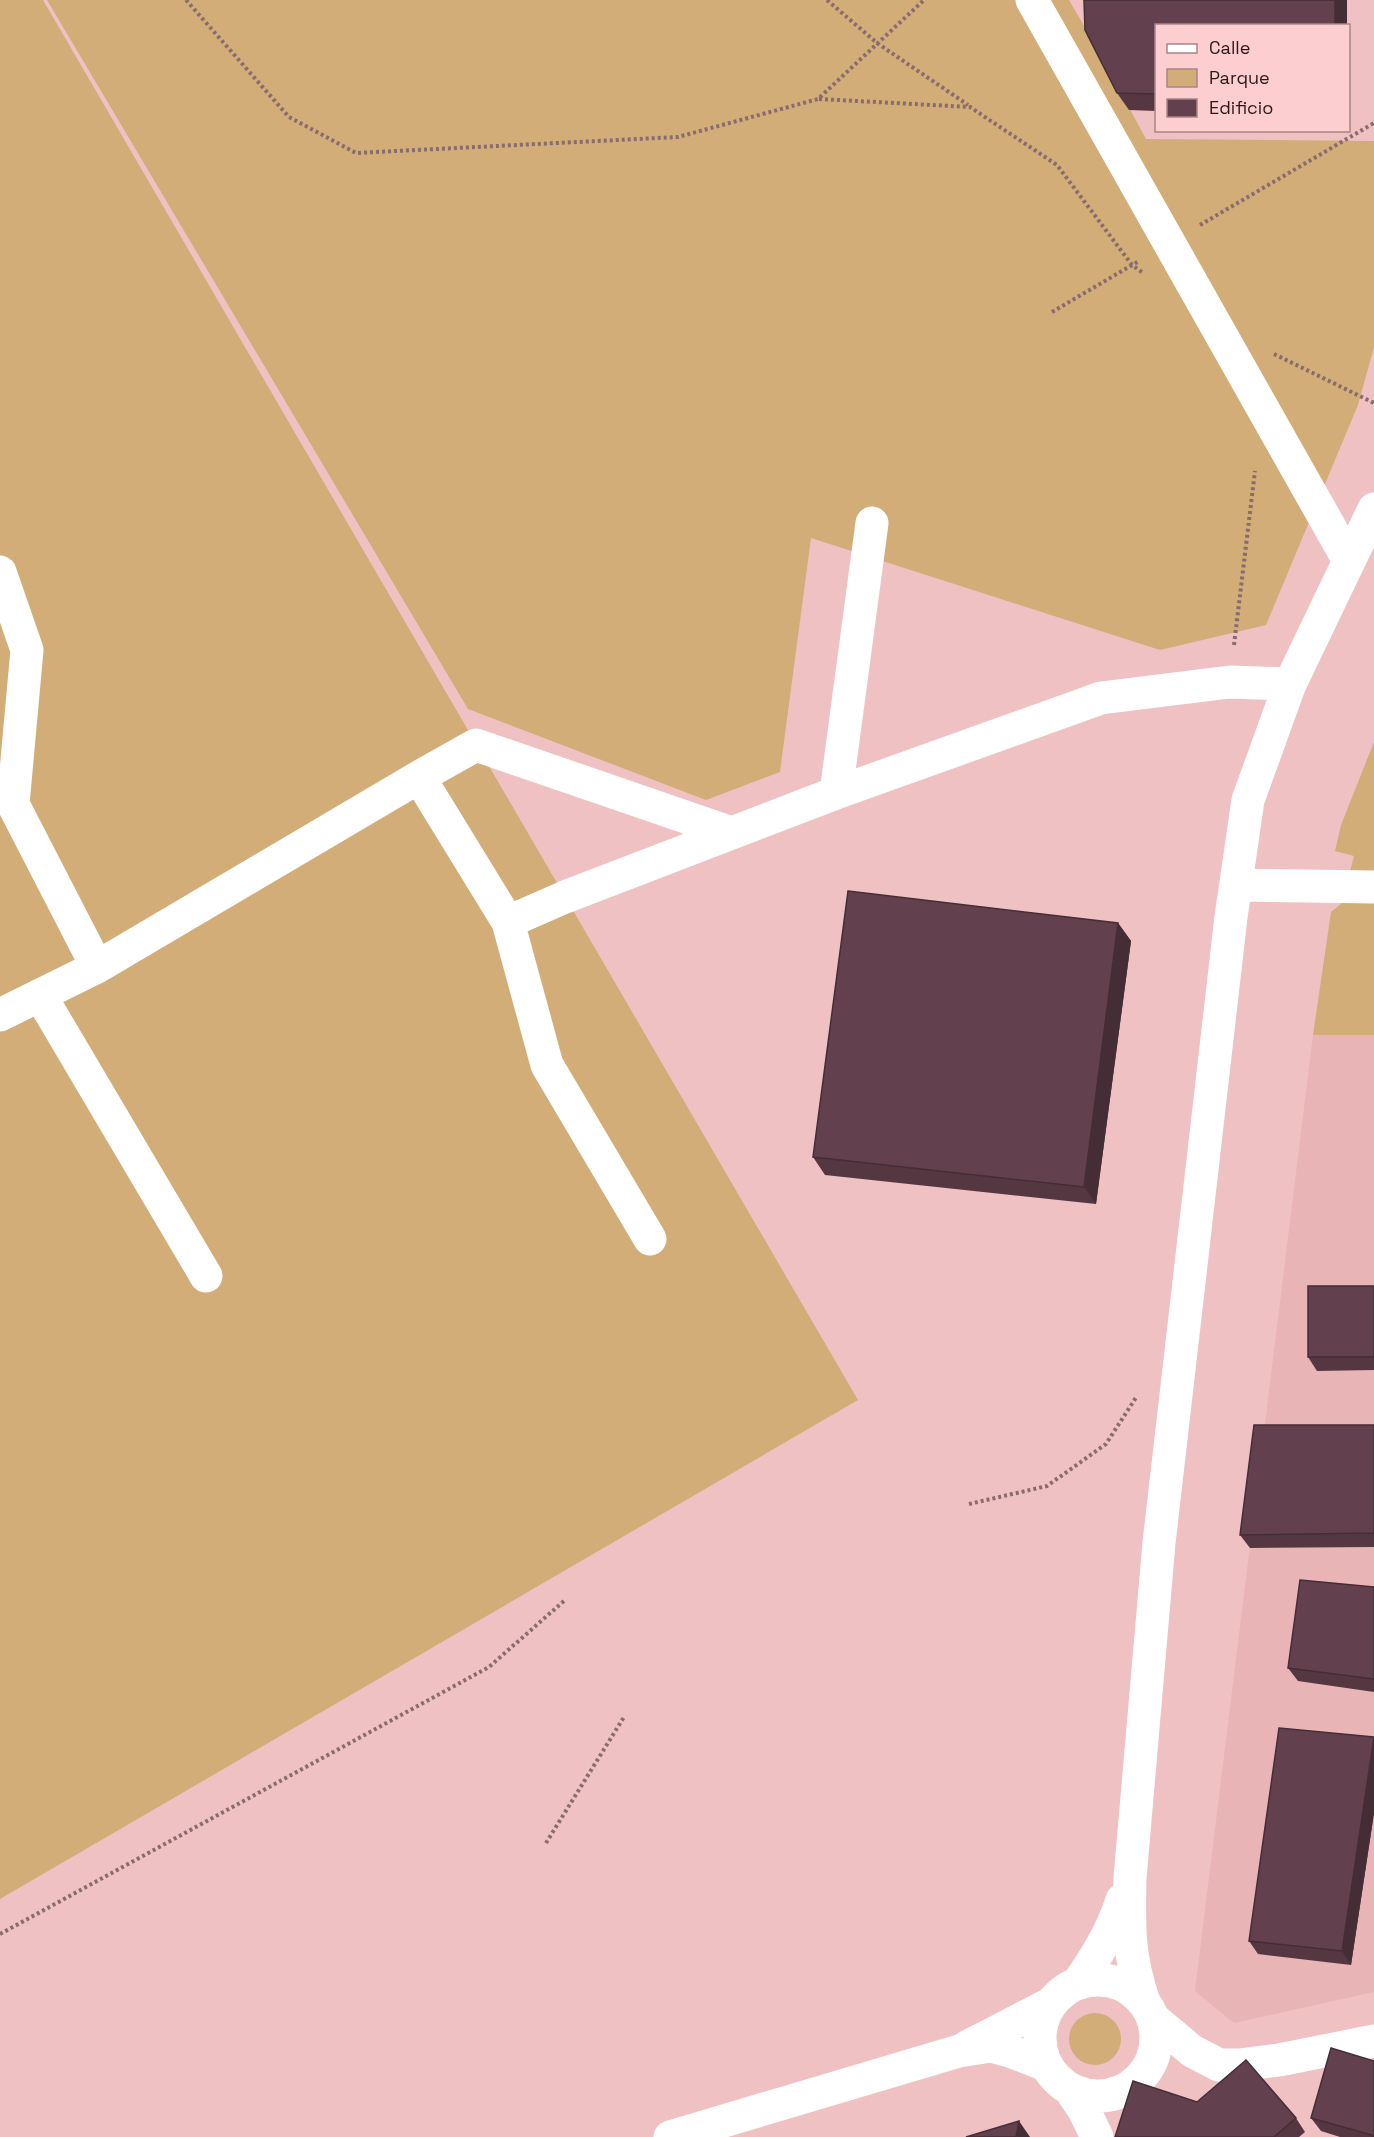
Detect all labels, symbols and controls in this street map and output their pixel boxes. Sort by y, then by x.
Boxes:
legend [1155,24,1350,132]
text: Calle [1209,36,1250,59]
text: Parque [1209,66,1270,89]
text: Edificio [1209,96,1273,119]

